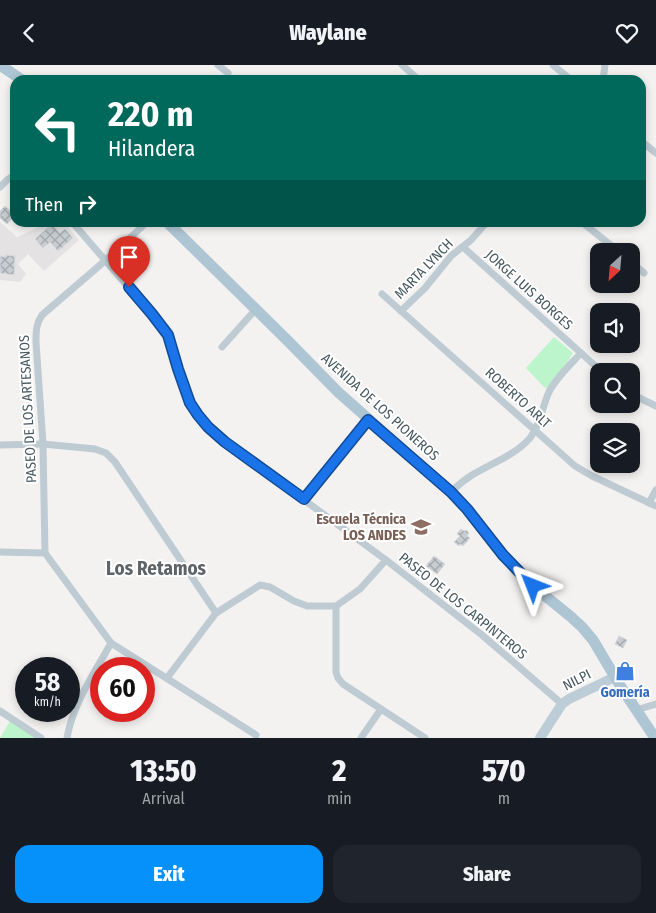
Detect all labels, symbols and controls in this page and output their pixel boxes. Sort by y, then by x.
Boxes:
icon: back [15,19,43,47]
text: Waylane [289,19,367,46]
icon: heart [613,19,641,47]
text: 220 m [108,93,194,135]
icon: left [25,95,90,160]
text: Hilandera [108,135,195,162]
icon: right [73,190,101,218]
text: Then [25,193,63,216]
street label: MARTA LYNCH [391,235,457,303]
pin [108,236,150,287]
icon: arrive [115,243,143,271]
north arrow [590,243,640,293]
map controls [590,243,640,473]
street label: JORGE LUIS BORGES [482,246,576,334]
button: sound [590,303,640,353]
street label: PASEO DE LOS ARTESANOS [16,335,40,483]
street label: AVENIDA DE LOS PIONEROS [318,350,442,464]
button: search [590,363,640,413]
street label: ROBERTO ARLT [482,364,555,432]
button: layers [590,423,640,473]
place label: Escuela Técnica LOS ANDES [316,511,406,544]
school or university icon: Escuela Técnica LOS ANDES [410,516,432,538]
street label: PASEO DE LOS CARPINTEROS [396,549,530,663]
district label: Los Retamos [106,557,207,580]
position arrow [506,559,558,611]
speed limit sign: 60 [90,657,155,722]
shop icon: Gomería [614,660,636,682]
street label: NILPI [560,666,594,694]
text: 58 [35,668,60,698]
place label: Gomería [600,684,650,701]
text: km/h [34,695,61,709]
text: 13:50 [130,753,197,789]
text: 2 [332,753,346,789]
text: 570 [482,753,526,789]
text: Arrival [142,789,185,808]
text: min [327,789,352,808]
text: m [498,789,510,808]
button: Exit [15,845,323,903]
button: Share [333,845,641,903]

